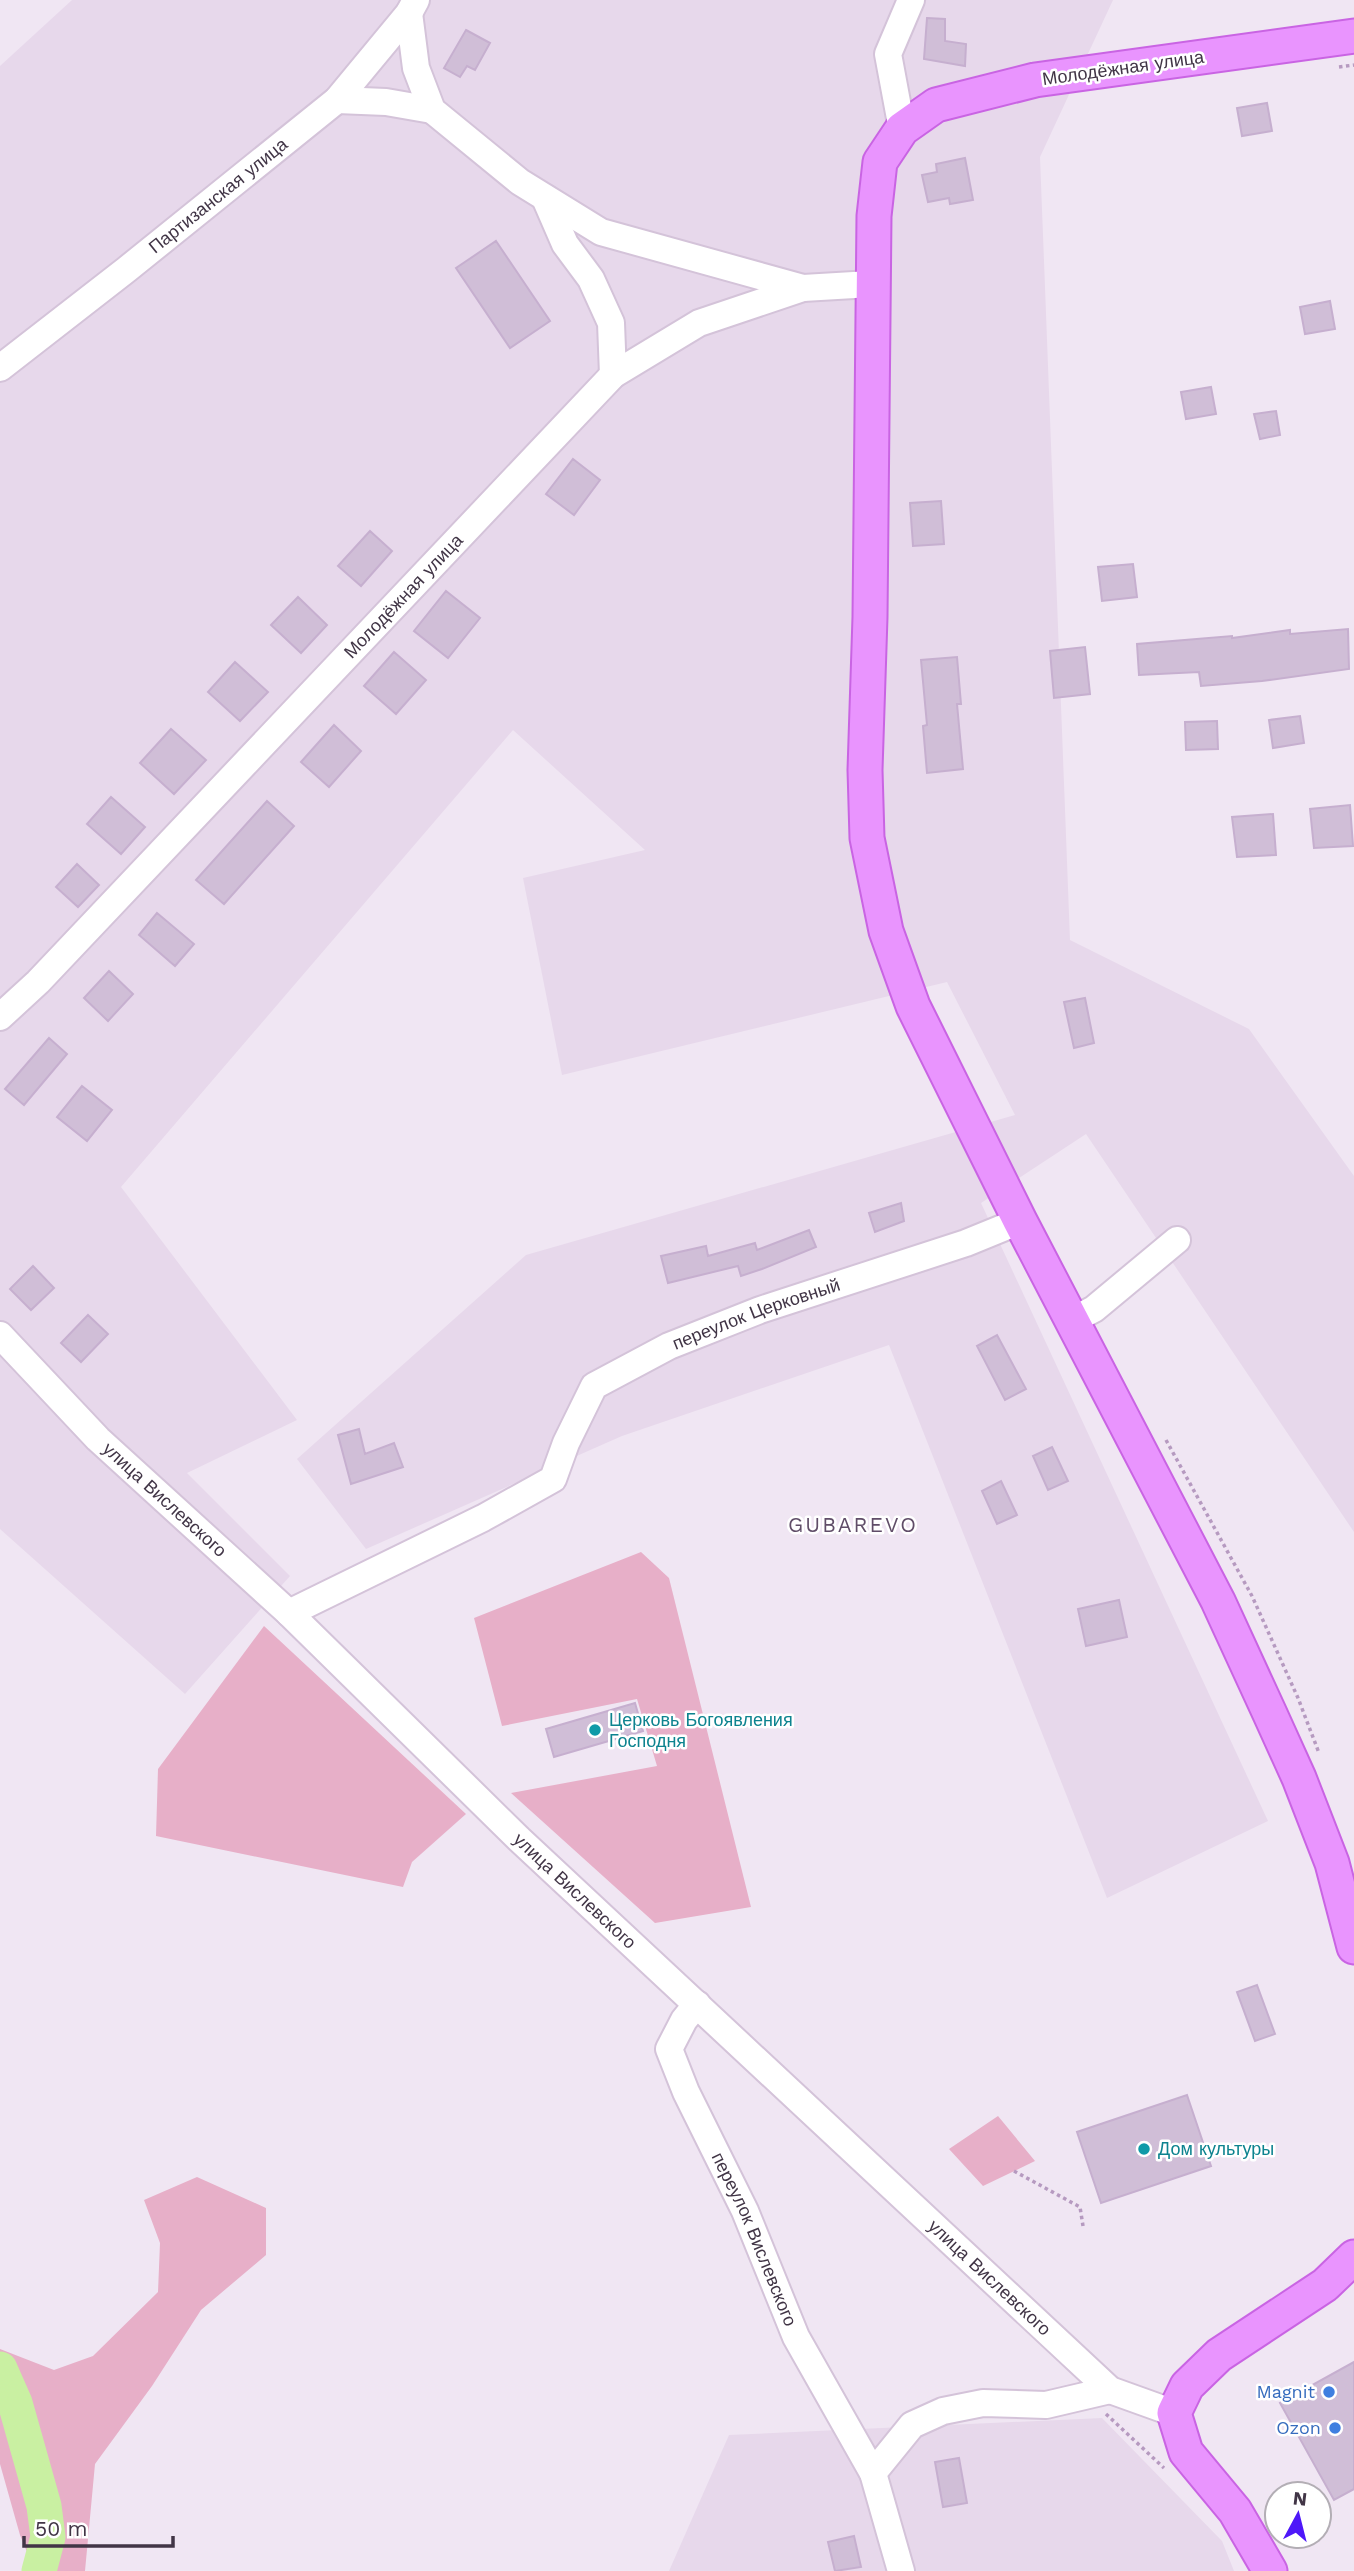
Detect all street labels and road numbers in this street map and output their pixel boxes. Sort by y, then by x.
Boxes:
street label: Молодёжная улица [1041,46,1206,89]
street label: Партизанская улица [144,133,292,257]
street label: Молодёжная улица [339,529,467,662]
street label: переулок Церковный [669,1274,843,1354]
street label: улица Вислевского [99,1438,231,1561]
street label: улица Вислевского [509,1828,641,1953]
street label: переулок Вислевского [708,2149,801,2329]
street label: улица Вислевского [924,2215,1055,2340]

